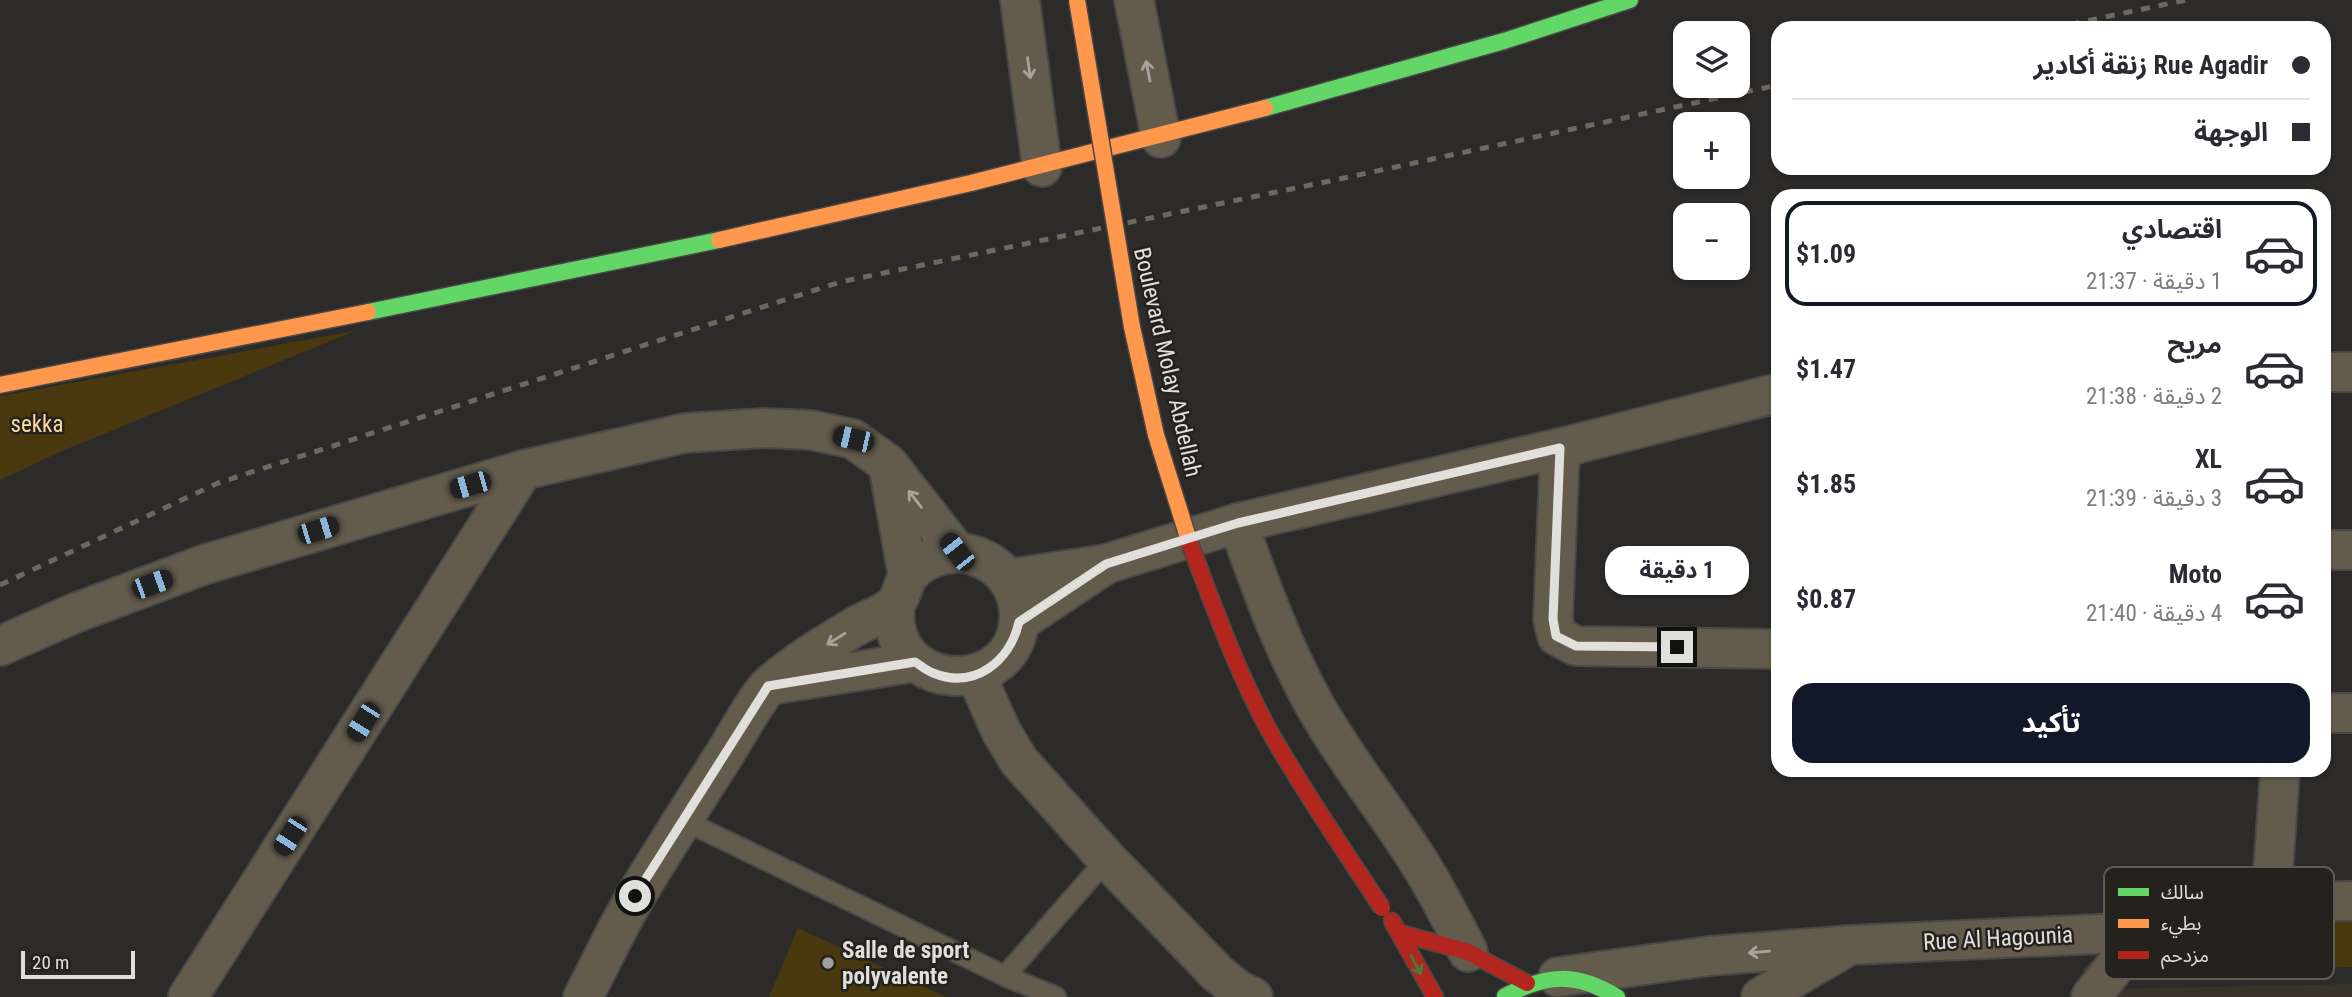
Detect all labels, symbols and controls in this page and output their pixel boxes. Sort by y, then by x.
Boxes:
map controls [1673,21,1750,280]
button: layers [1673,21,1750,98]
text: Rue Agadir زنقة أكادير [2034,50,2268,80]
one-way arrow [1022,56,1035,78]
one-way arrow [1140,60,1154,83]
button: + [1673,112,1750,189]
text: الوجهة [2194,117,2268,147]
button: − [1673,203,1750,280]
text: اقتصادي [2122,214,2222,244]
icon: car [2243,222,2306,285]
text: $1.09 [1796,239,1856,269]
street label: Boulevard Molay Abdellah [1128,245,1207,479]
text: 1 دقيقة · 21:37 [2086,268,2222,295]
text: مريح [2167,329,2222,359]
icon: car [2243,337,2306,400]
text: $1.47 [1796,354,1856,384]
text: 2 دقيقة · 21:38 [2086,383,2222,410]
park label: sekka [10,411,64,438]
car [831,424,876,454]
text: XL [2195,444,2222,474]
icon: car [2243,452,2306,515]
car [447,469,494,501]
text: $1.85 [1796,469,1856,499]
text: 3 دقيقة · 21:39 [2086,485,2222,512]
one-way arrow [908,490,923,508]
car [295,514,342,546]
car [936,529,979,575]
callout: 1 دقيقة [1605,546,1749,594]
text: 1 دقيقة [1640,557,1714,584]
text: Moto [2169,559,2222,589]
car [129,567,176,601]
icon: car [2243,567,2306,630]
text: $0.87 [1796,584,1856,614]
text: 4 دقيقة · 21:40 [2086,600,2222,627]
one-way arrow [827,631,846,646]
route end [1661,631,1693,663]
button: تأكيد [1792,683,2310,763]
car [343,699,384,745]
car [270,813,311,859]
legend [2104,867,2334,979]
route start [619,880,651,912]
text: سالك [2161,881,2204,904]
text: بطيء [2161,912,2201,938]
street label: Rue Al Hagounia [1922,921,2074,956]
place label: Salle de sport polyvalente [842,937,969,990]
text: مزدحم [2161,944,2209,970]
one-way arrow [1748,946,1771,959]
scale bar [21,948,135,980]
text: 20 m [32,951,69,974]
marker: Salle de sport polyvalente [820,955,836,971]
one-way arrow [1409,955,1423,975]

